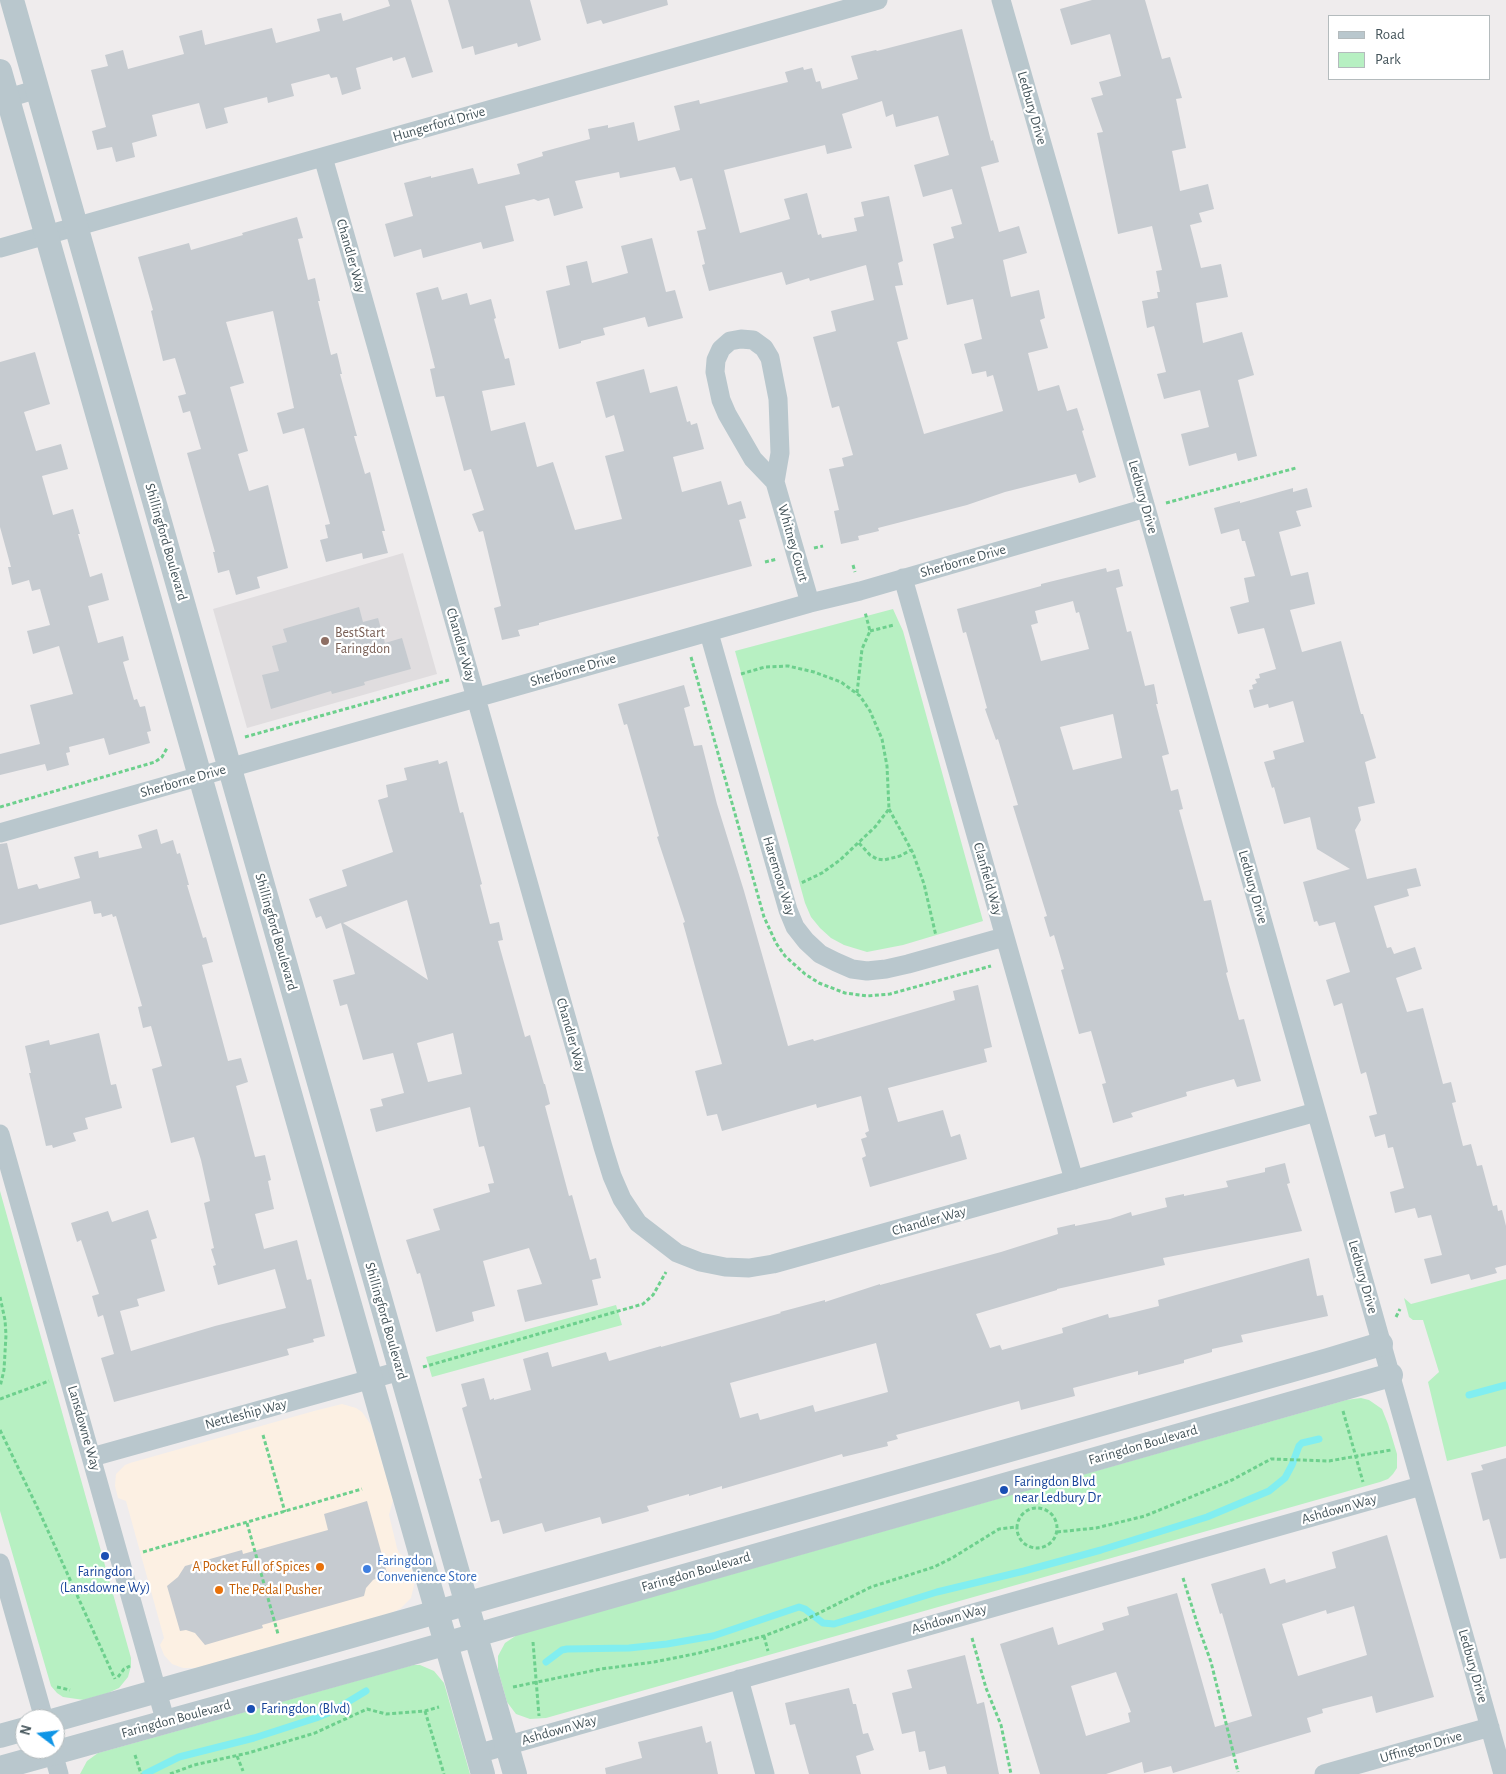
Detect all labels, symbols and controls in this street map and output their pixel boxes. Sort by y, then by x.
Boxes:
legend [1328,15,1491,80]
text: Road [1375,27,1405,42]
text: Park [1375,52,1401,67]
street label: Ledbury Drive [1014,69,1050,147]
street label: Hungerford Drive [391,103,487,145]
street label: Chandler Way [332,217,370,295]
street label: Ledbury Drive [1125,458,1161,536]
street label: Shillingford Boulevard [141,481,191,603]
street label: Whitney Court [774,503,812,583]
street label: Sherborne Drive [918,541,1008,581]
street label: Chandler Way [442,606,480,684]
place label: BestStart Faringdon [335,625,390,658]
marker: BestStart Faringdon [319,635,331,647]
street label: Sherborne Drive [528,650,618,690]
street label: Sherborne Drive [138,761,228,801]
street label: Haremoor Way [759,834,799,918]
street label: Clanfield Way [970,840,1006,918]
street label: Ledbury Drive [1235,848,1271,926]
street label: Shillingford Boulevard [251,871,301,993]
street label: Chandler Way [552,996,590,1074]
street label: Chandler Way [890,1202,968,1240]
street label: Ledbury Drive [1345,1238,1381,1316]
street label: Shillingford Boulevard [361,1260,411,1382]
street label: Lansdowne Way [64,1383,104,1473]
street label: Nettleship Way [203,1395,289,1433]
street label: Faringdon Boulevard [1087,1421,1199,1469]
place label: Faringdon Blvd near Ledbury Dr [1014,1474,1101,1506]
marker: Faringdon Blvd near Ledbury Dr [998,1484,1010,1496]
street label: Ashdown Way [1299,1490,1379,1528]
street label: Faringdon Boulevard [640,1548,752,1596]
marker: Faringdon (Lansdowne Wy) [99,1550,111,1562]
place label: Faringdon Convenience Store [377,1553,477,1585]
place label: A Pocket Full of Spices [192,1559,310,1575]
marker: A Pocket Full of Spices [314,1561,326,1573]
marker: Faringdon Convenience Store [361,1563,373,1575]
place label: Faringdon (Lansdowne Wy) [60,1564,150,1596]
place label: The Pedal Pusher [229,1582,322,1598]
marker: The Pedal Pusher [213,1584,225,1596]
street label: Ashdown Way [909,1600,989,1638]
street label: Ledbury Drive [1455,1627,1491,1705]
street label: Faringdon Boulevard [119,1696,233,1742]
place label: Faringdon (Blvd) [261,1701,351,1717]
marker: Faringdon (Blvd) [245,1703,257,1715]
north arrow [15,1709,65,1759]
street label: Ashdown Way [519,1711,599,1749]
text: N [18,1724,34,1737]
street label: Uffington Drive [1378,1727,1464,1767]

